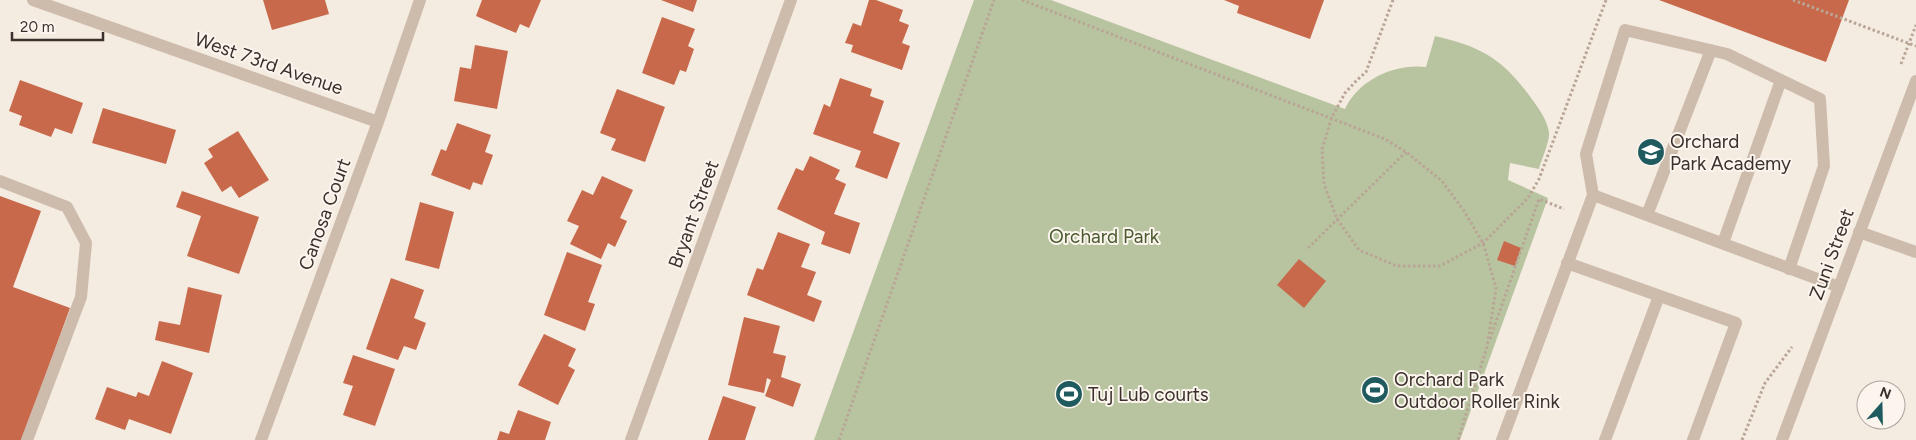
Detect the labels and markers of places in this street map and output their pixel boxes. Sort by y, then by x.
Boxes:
place label: Orchard Park Academy [1670,130,1791,175]
school or university icon: Orchard Park Academy [1636,137,1666,167]
place label: Orchard Park Outdoor Roller Rink [1394,368,1560,413]
sports icon: Orchard Park Outdoor Roller Rink [1360,375,1390,405]
sports icon: Tuj Lub courts [1054,379,1084,409]
place label: Tuj Lub courts [1088,383,1209,406]

